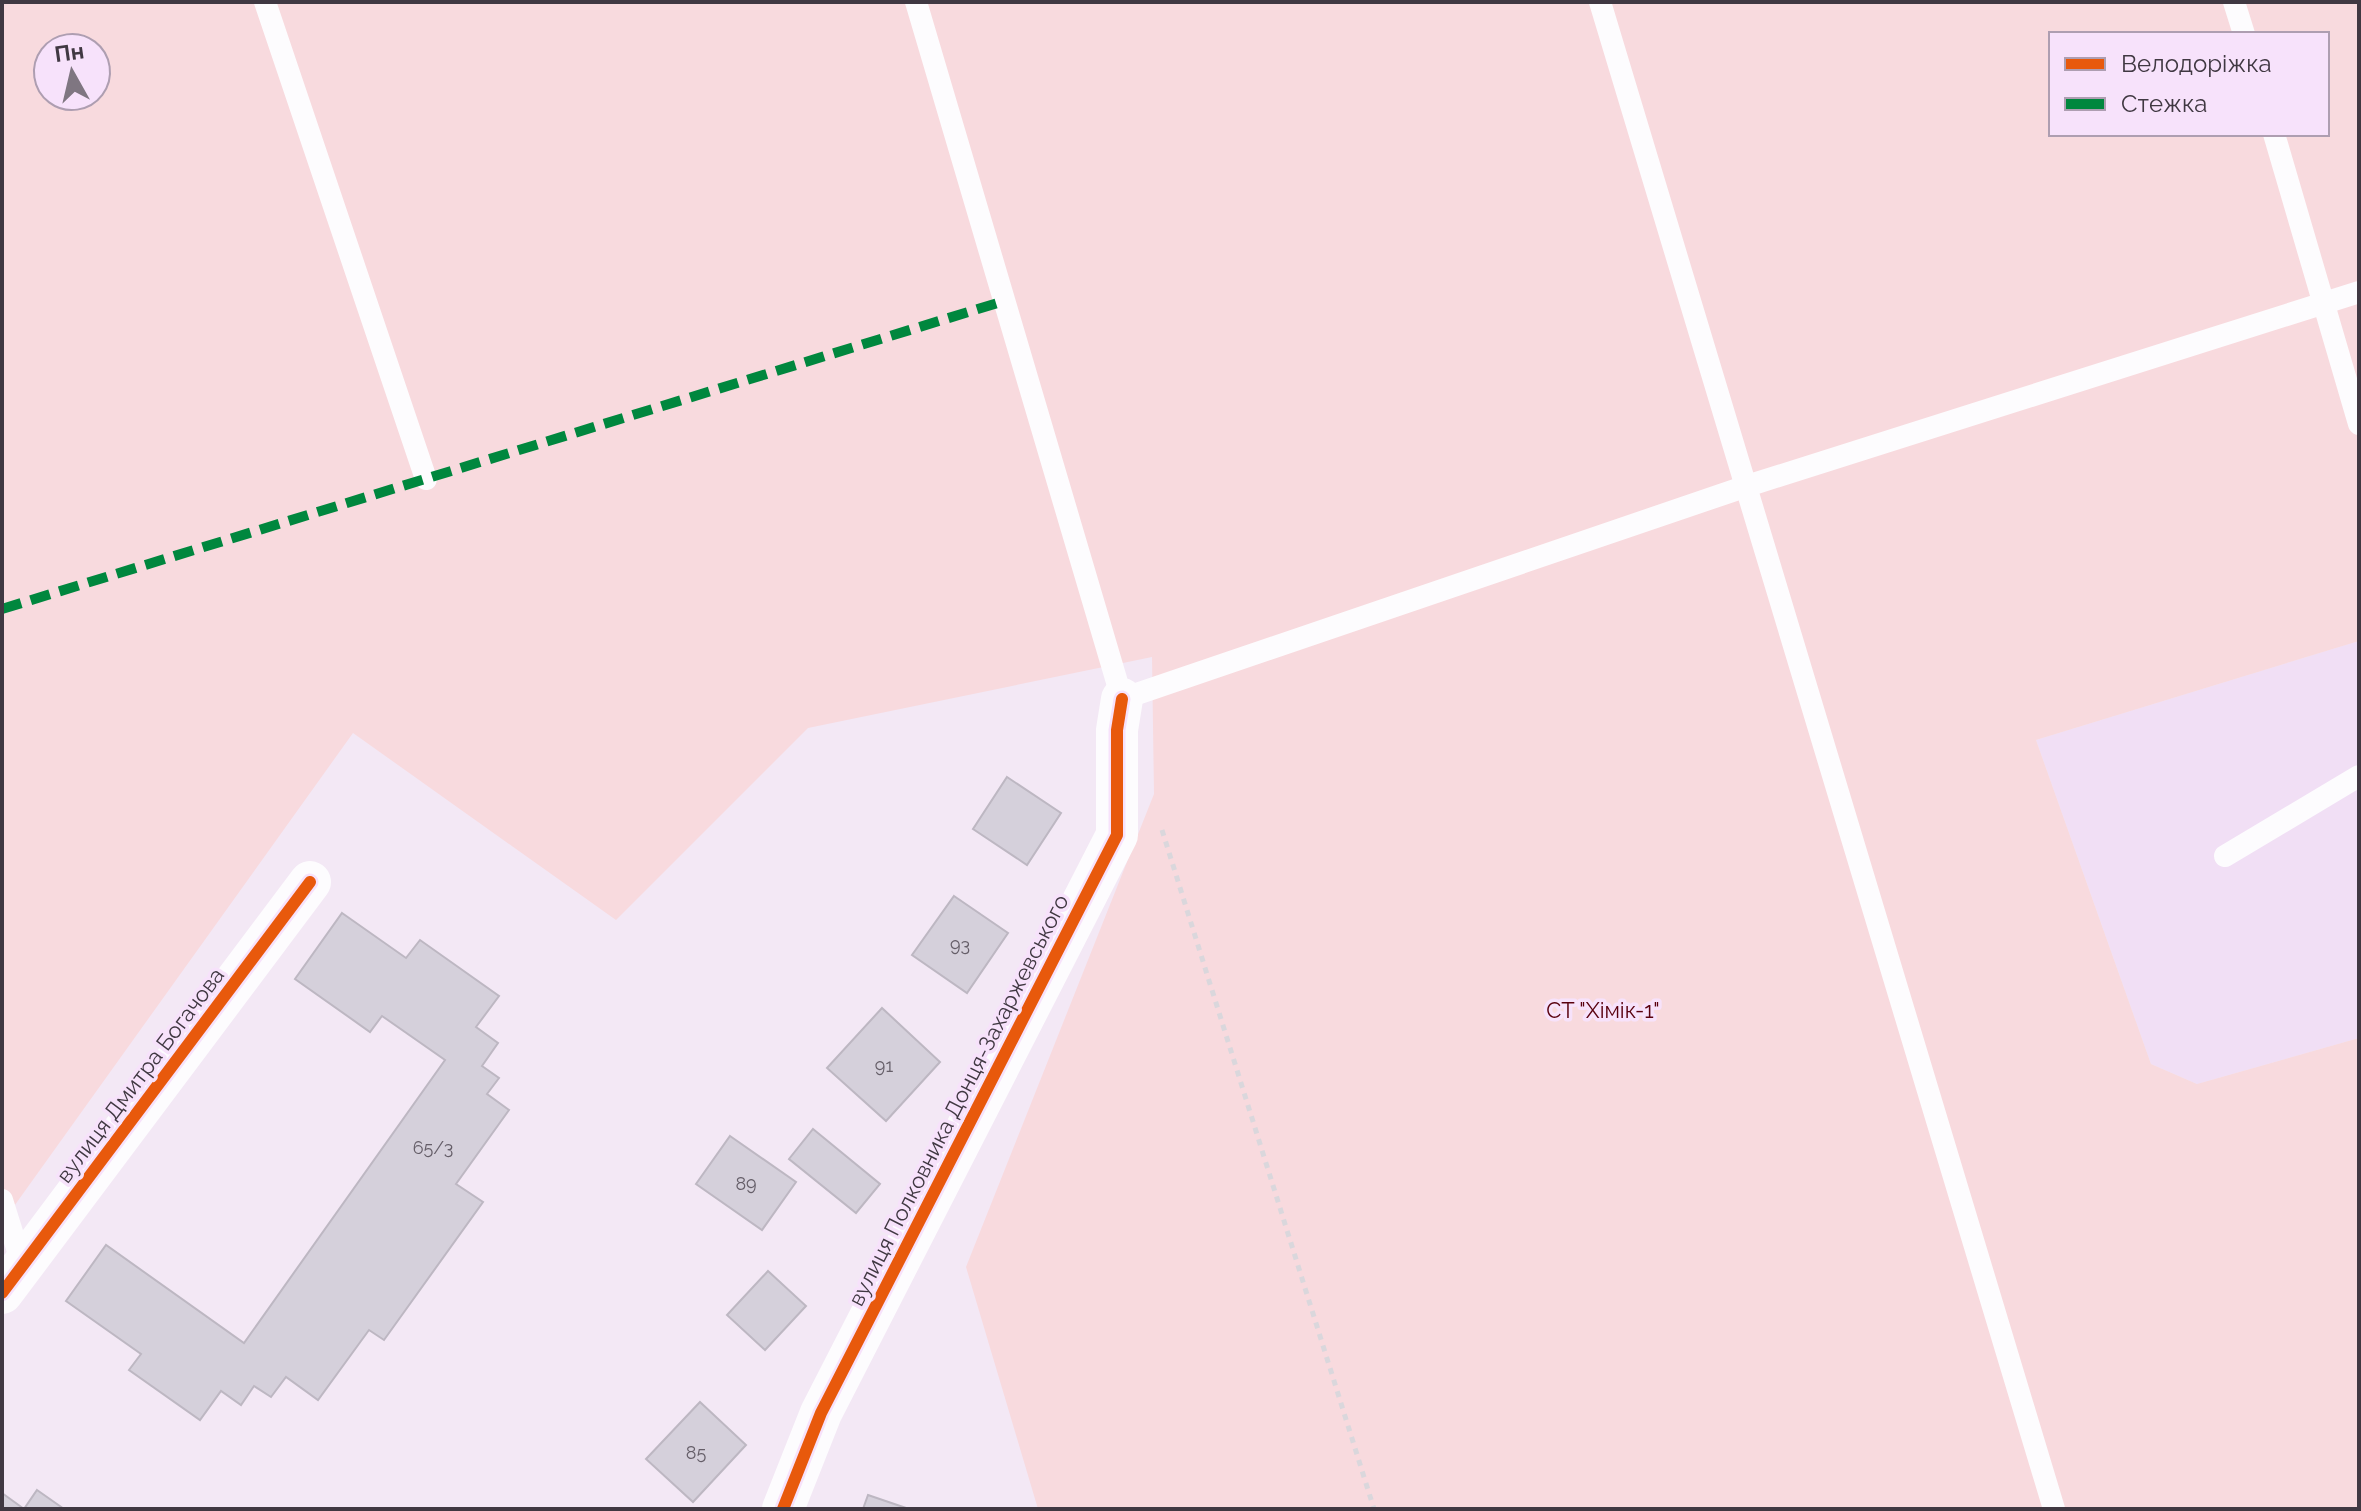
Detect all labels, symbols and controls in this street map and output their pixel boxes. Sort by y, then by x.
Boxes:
north arrow [32,32,112,112]
legend [2049,32,2329,136]
text: Пн [53,37,86,67]
text: Велодоріжка [2121,49,2272,78]
text: Стежка [2121,89,2207,118]
street label: вулиця Полковника Донця-Захаржевського [842,890,1074,1310]
house number: 93 [950,934,970,955]
street label: вулиця Дмитра Богачова [51,962,229,1188]
park label: СТ "Хімік-1" [1546,997,1660,1023]
house number: 91 [875,1055,893,1076]
house number: 65/3 [413,1137,453,1158]
house number: 89 [735,1173,757,1194]
house number: 85 [686,1442,706,1463]

